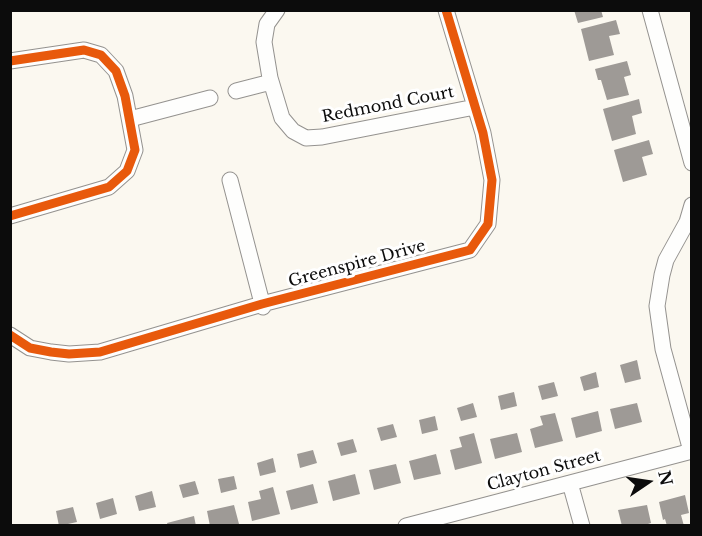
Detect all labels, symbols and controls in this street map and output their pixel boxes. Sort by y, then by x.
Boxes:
street label: Redmond Court [320,83,456,127]
street label: Greenspire Drive [286,236,428,292]
street label: Clayton Street [485,447,603,495]
north arrow [618,452,678,512]
text: N [654,468,677,488]

